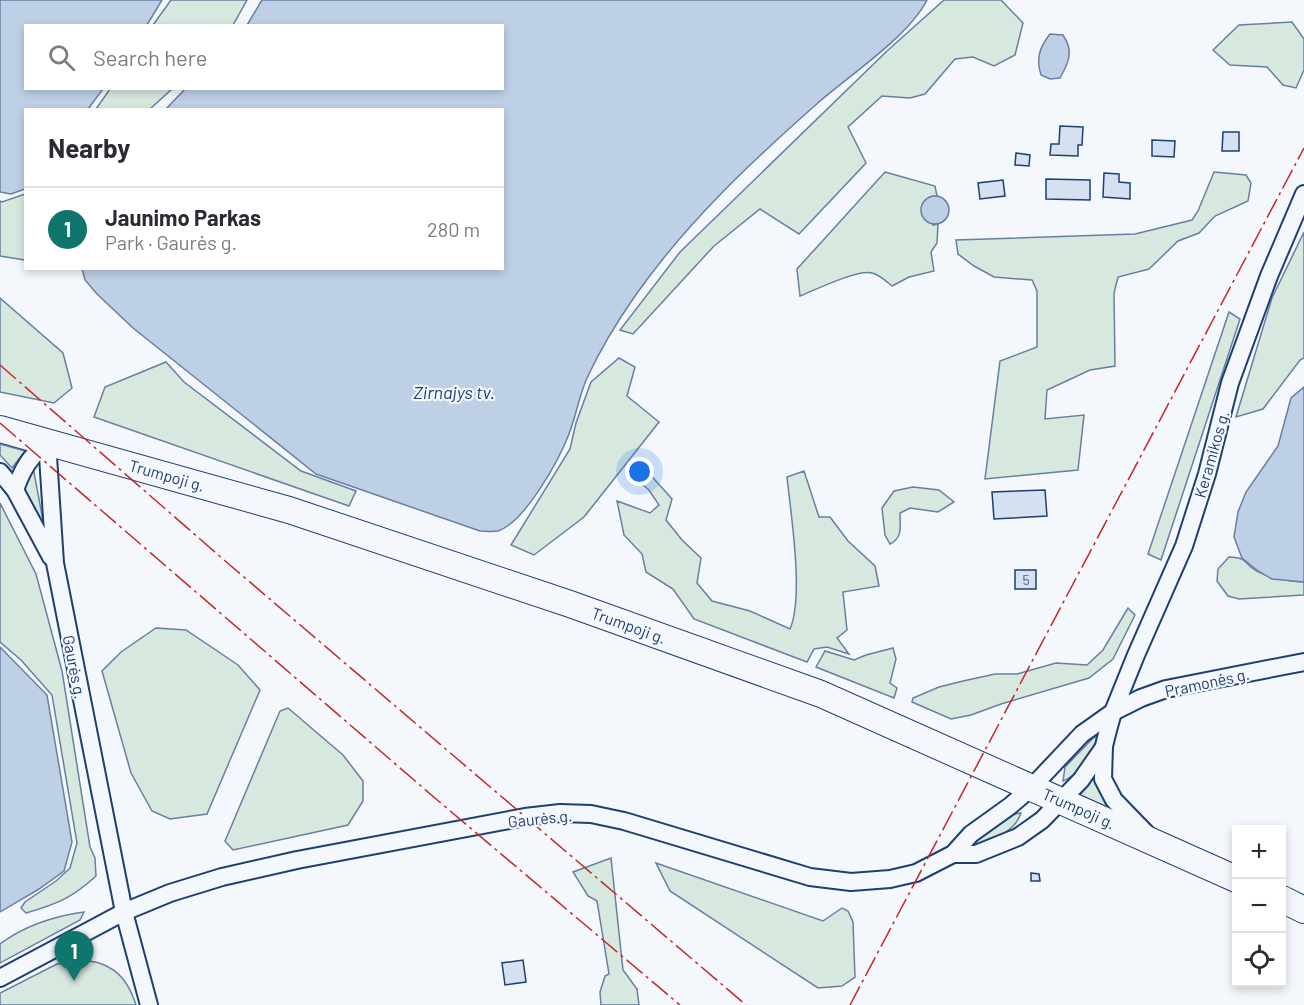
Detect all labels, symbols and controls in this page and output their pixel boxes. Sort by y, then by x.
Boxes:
search box [24,24,504,90]
icon: search [45,41,78,74]
text: Search here [93,44,207,70]
text: Nearby [48,132,130,163]
text: Jaunimo Parkas [105,204,261,230]
text: 1 [64,217,71,241]
text: 280 m [427,217,480,241]
text: Park · Gaurės g. [105,230,237,254]
water label: Zirnajys tv. [413,381,495,403]
street label: Keramikos g. [1190,408,1232,500]
street label: Trumpoji g. [127,455,207,495]
your location [625,457,654,486]
house number: 5 [1022,571,1030,588]
street label: Trumpoji g. [589,603,669,647]
street label: Gaurės g. [60,634,90,700]
street label: Pramonės g. [1163,664,1251,700]
street label: Trumpoji g. [1040,784,1118,832]
street label: Gaurės g. [507,805,573,831]
map controls [1232,825,1286,987]
button: + [1232,825,1286,879]
button: − [1232,879,1286,933]
pin: 1 [54,932,94,981]
button: locate [1232,933,1286,987]

